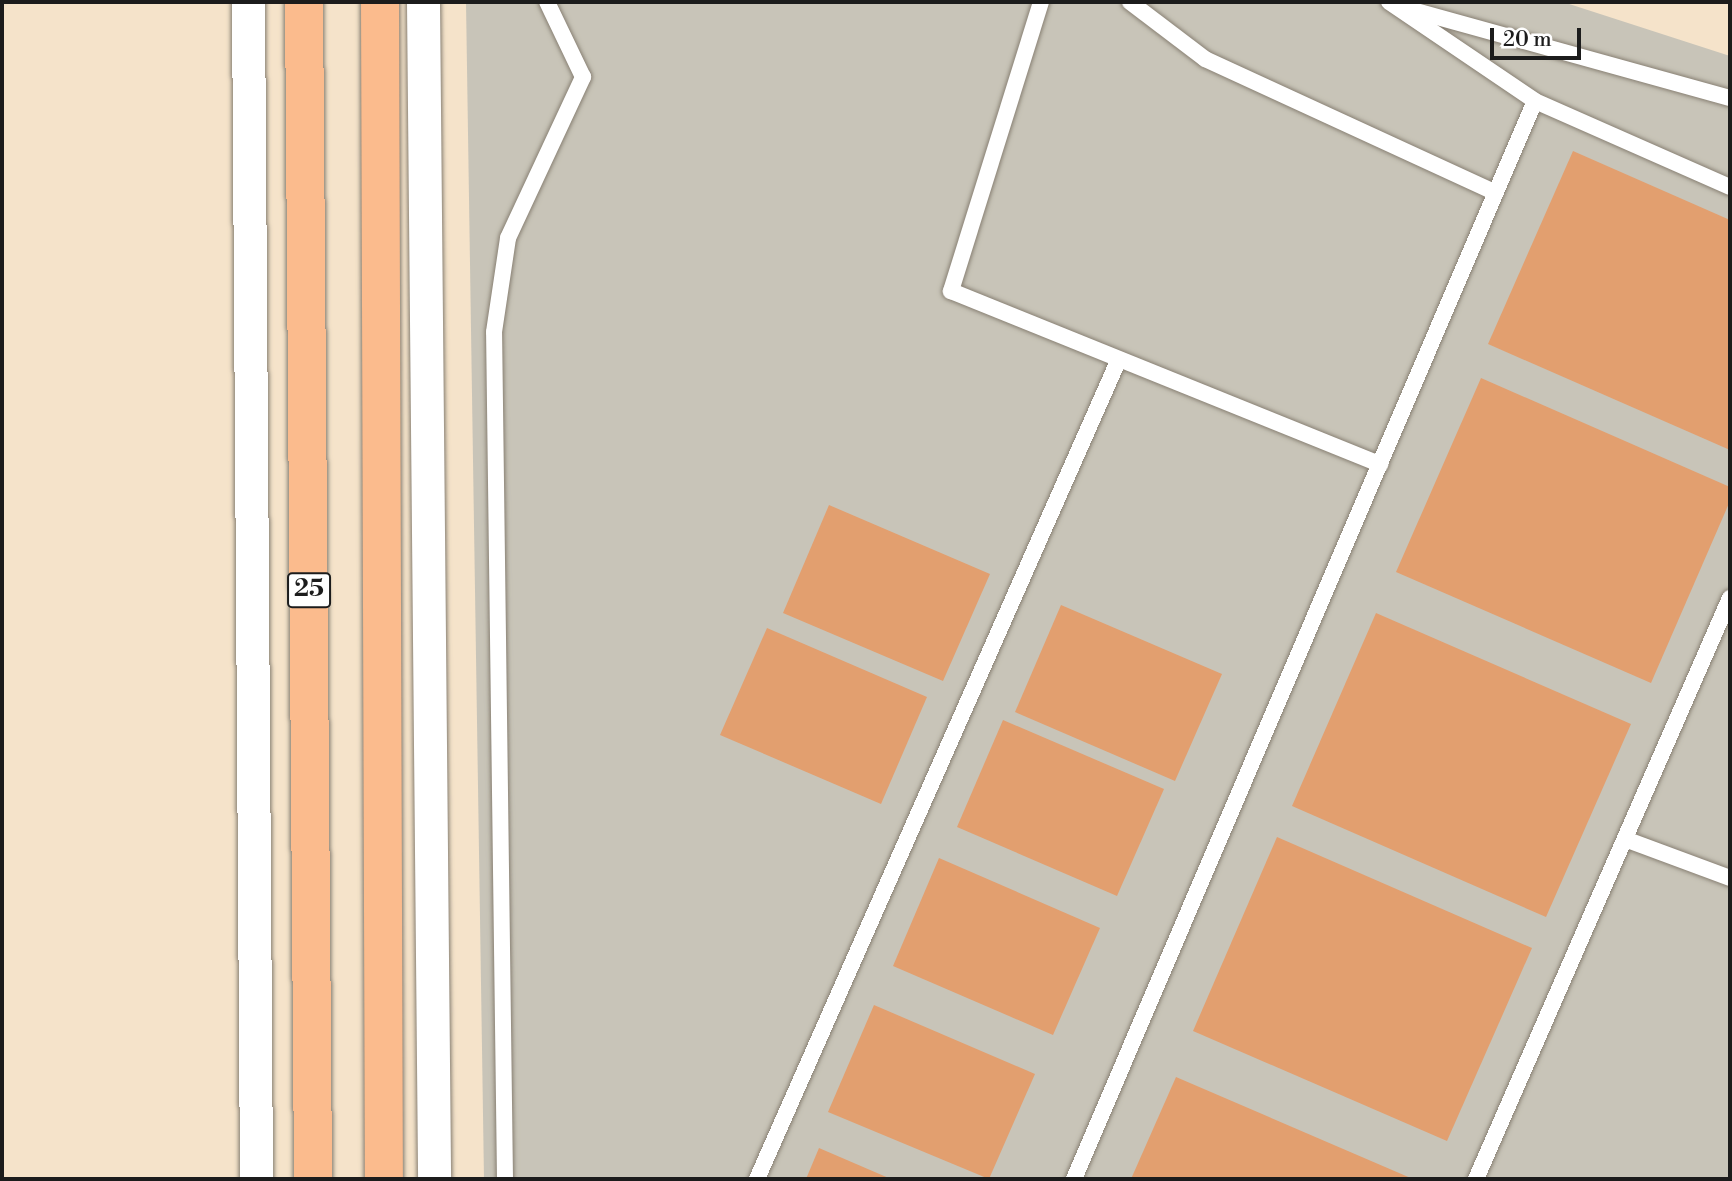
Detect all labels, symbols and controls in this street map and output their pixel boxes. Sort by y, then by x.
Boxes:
scale bar [1494,14,1585,58]
text: 20 m [1503,27,1552,53]
road number: 25 [286,570,332,610]

